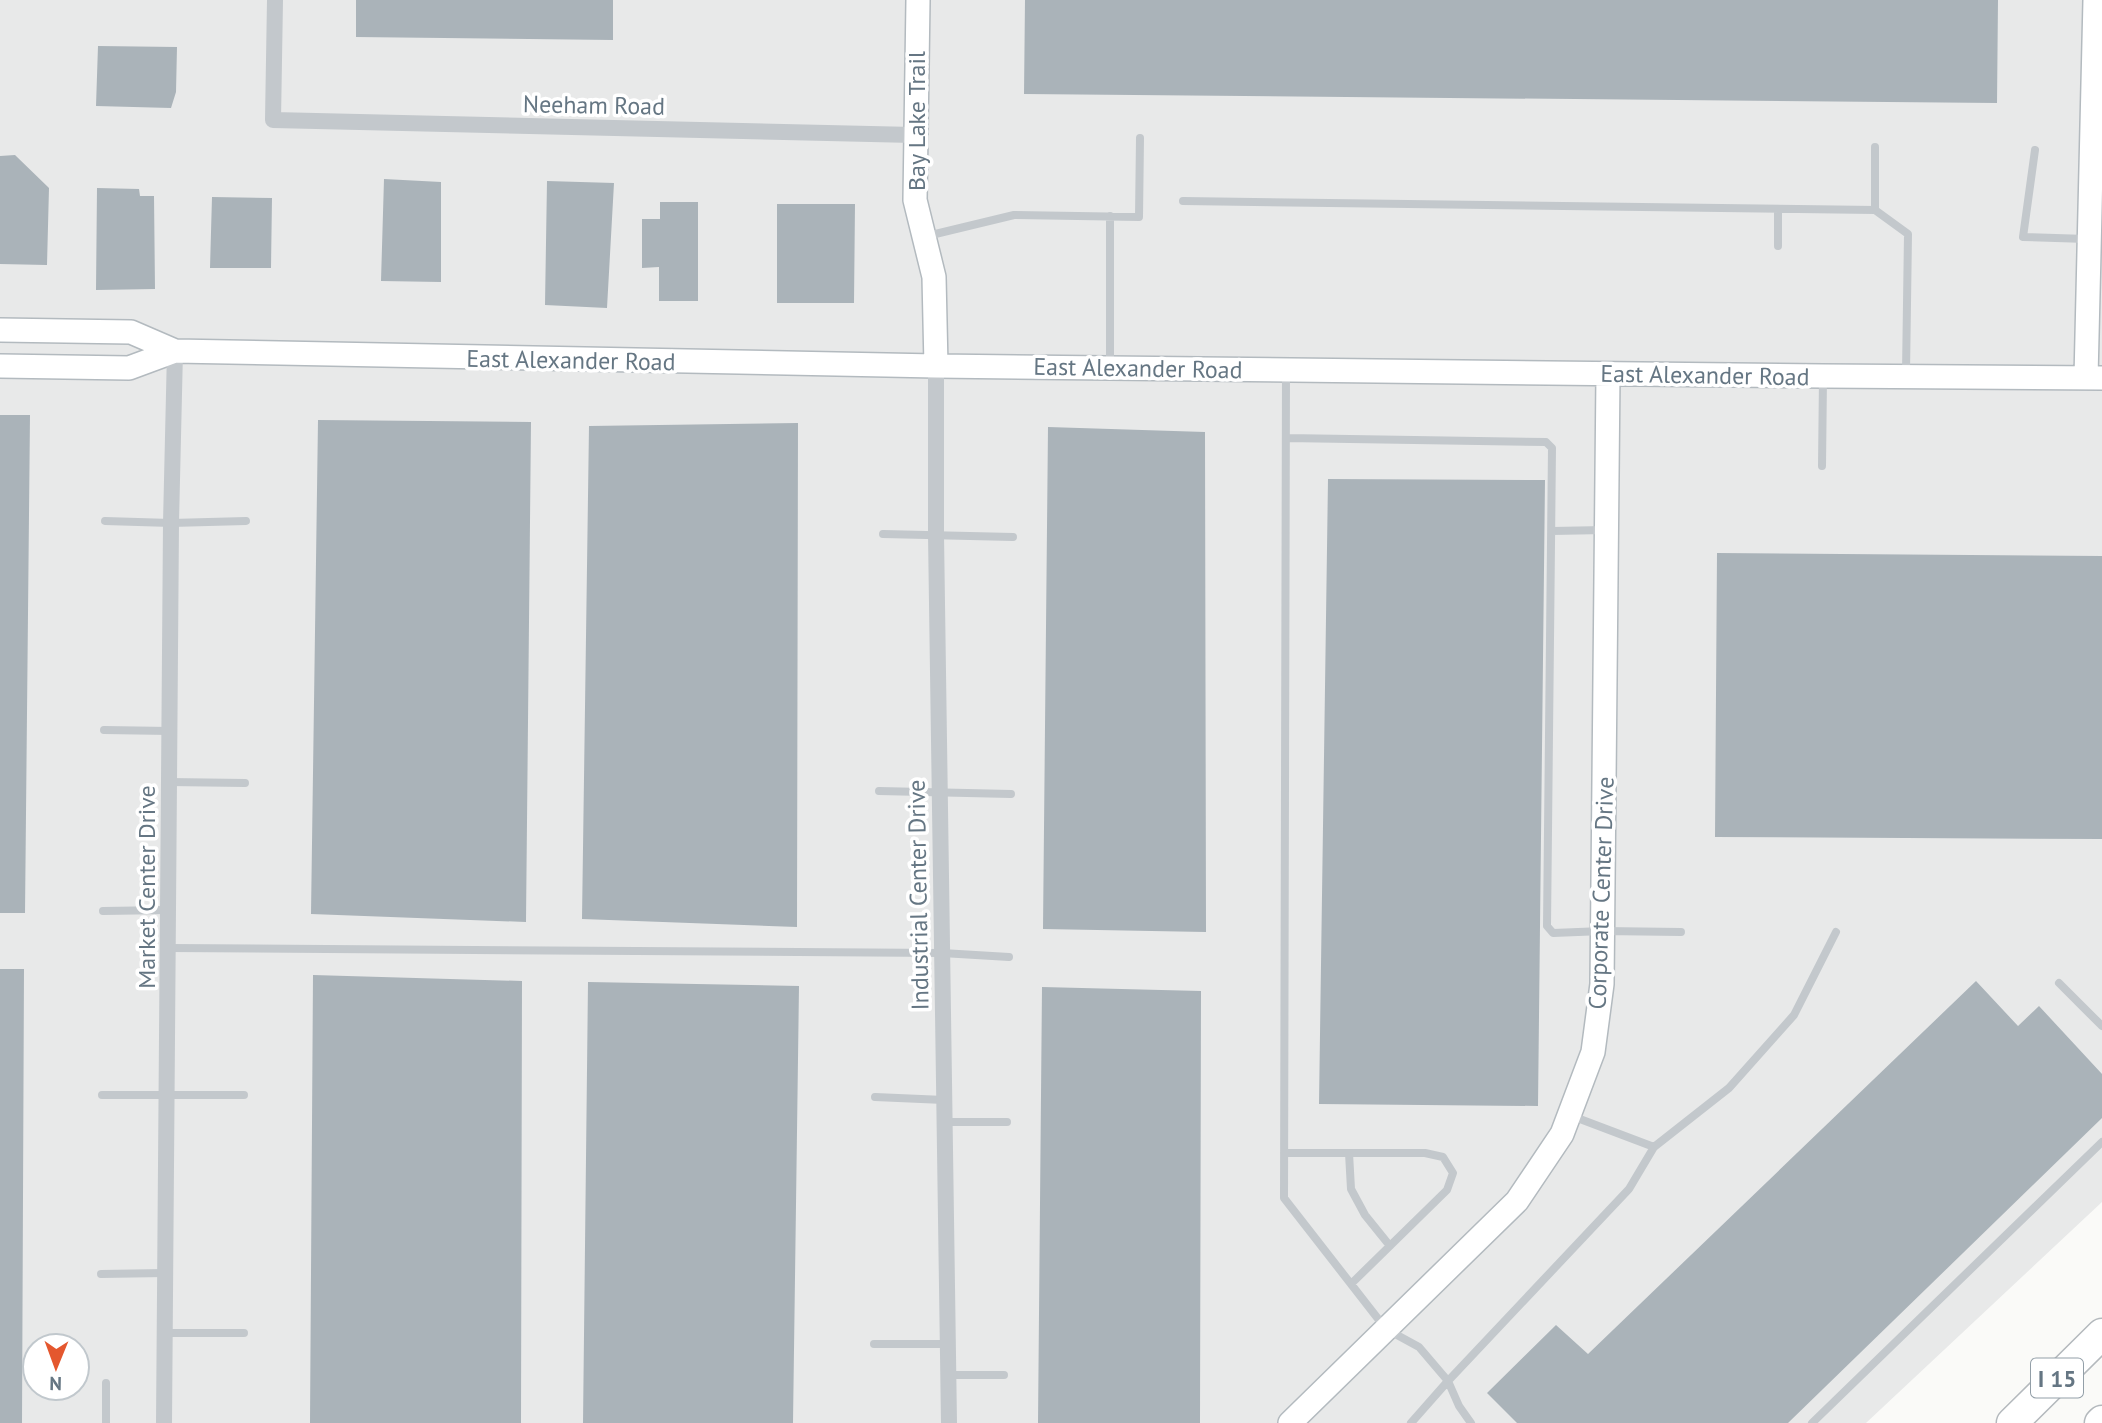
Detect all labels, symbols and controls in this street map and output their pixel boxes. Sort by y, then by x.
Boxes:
street label: Bay Lake Trail [901,51,932,191]
street label: Neeham Road [523,88,665,122]
street label: East Alexander Road [466,343,676,377]
street label: East Alexander Road [1033,351,1243,385]
street label: East Alexander Road [1600,358,1810,392]
street label: Corporate Center Drive [1581,776,1621,1010]
street label: Industrial Center Drive [900,779,936,1011]
street label: Market Center Drive [131,785,162,989]
north arrow [21,1332,91,1402]
road number: I 15 [2031,1358,2083,1398]
text: N [49,1372,62,1396]

